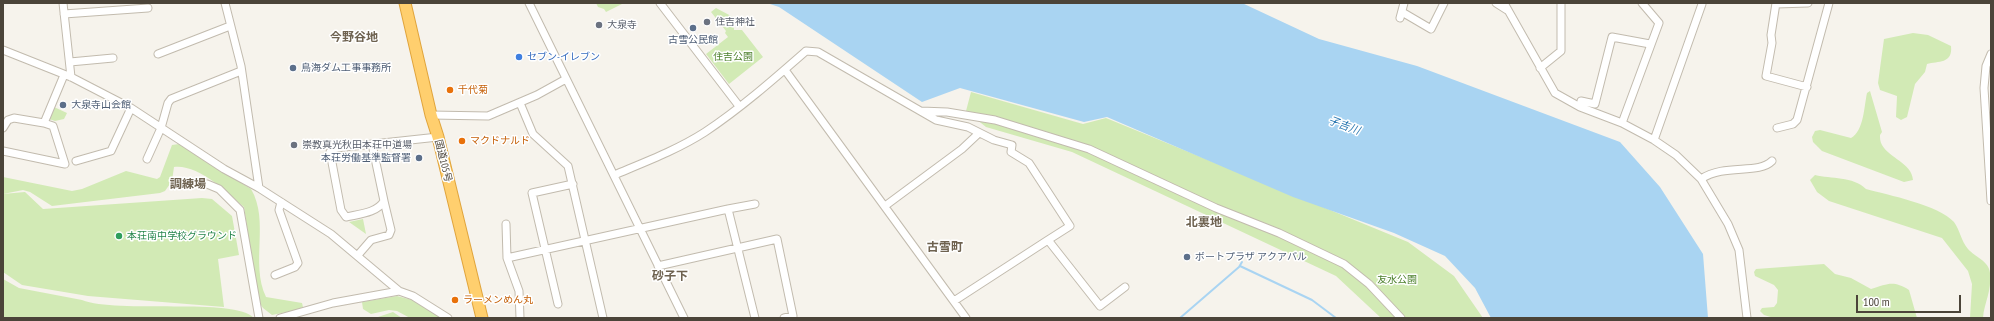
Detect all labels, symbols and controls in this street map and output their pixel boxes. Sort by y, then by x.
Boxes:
place label: 住吉神社 [715,16,755,28]
marker: 住吉神社 [702,17,712,27]
place label: 大泉寺 [607,19,637,31]
marker: 大泉寺 [594,20,604,30]
marker: 古雪公民館 [688,23,698,33]
district label: 今野谷地 [330,31,378,45]
place label: 古雪公民館 [668,34,718,46]
place label: セブン-イレブン [527,51,600,63]
park label: 住吉公園 [713,51,753,63]
marker: セブン-イレブン [514,52,524,62]
place label: 鳥海ダム工事事務所 [301,62,391,74]
marker: 鳥海ダム工事事務所 [288,63,298,73]
place label: 千代菊 [458,84,488,96]
marker: 千代菊 [445,85,455,95]
place label: 大泉寺山会館 [71,99,131,111]
marker: 大泉寺山会館 [58,100,68,110]
water label: 子吉川 [1326,114,1362,138]
place label: マクドナルド [470,135,530,147]
marker: マクドナルド [457,136,467,146]
street label: 国道105号 [432,138,454,184]
place label: 崇教真光秋田本荘中道場 [302,139,412,151]
marker: 崇教真光秋田本荘中道場 [289,140,299,150]
place label: 本荘労働基準監督署 [321,152,411,164]
marker: 本荘労働基準監督署 [414,153,424,163]
district label: 調練場 [170,178,206,192]
district label: 北裏地 [1186,216,1222,230]
place label: 本荘南中学校グラウンド [127,230,237,242]
marker: 本荘南中学校グラウンド [114,231,124,241]
district label: 古雪町 [927,241,963,255]
place label: ボートプラザ アクアパル [1195,251,1307,263]
marker: ボートプラザ アクアパル [1182,252,1192,262]
district label: 砂子下 [652,270,688,284]
park label: 友水公園 [1377,274,1417,286]
scale bar [1858,287,1963,313]
place label: ラーメンめん丸 [463,294,533,306]
text: 100 m [1863,294,1890,309]
marker: ラーメンめん丸 [450,295,460,305]

